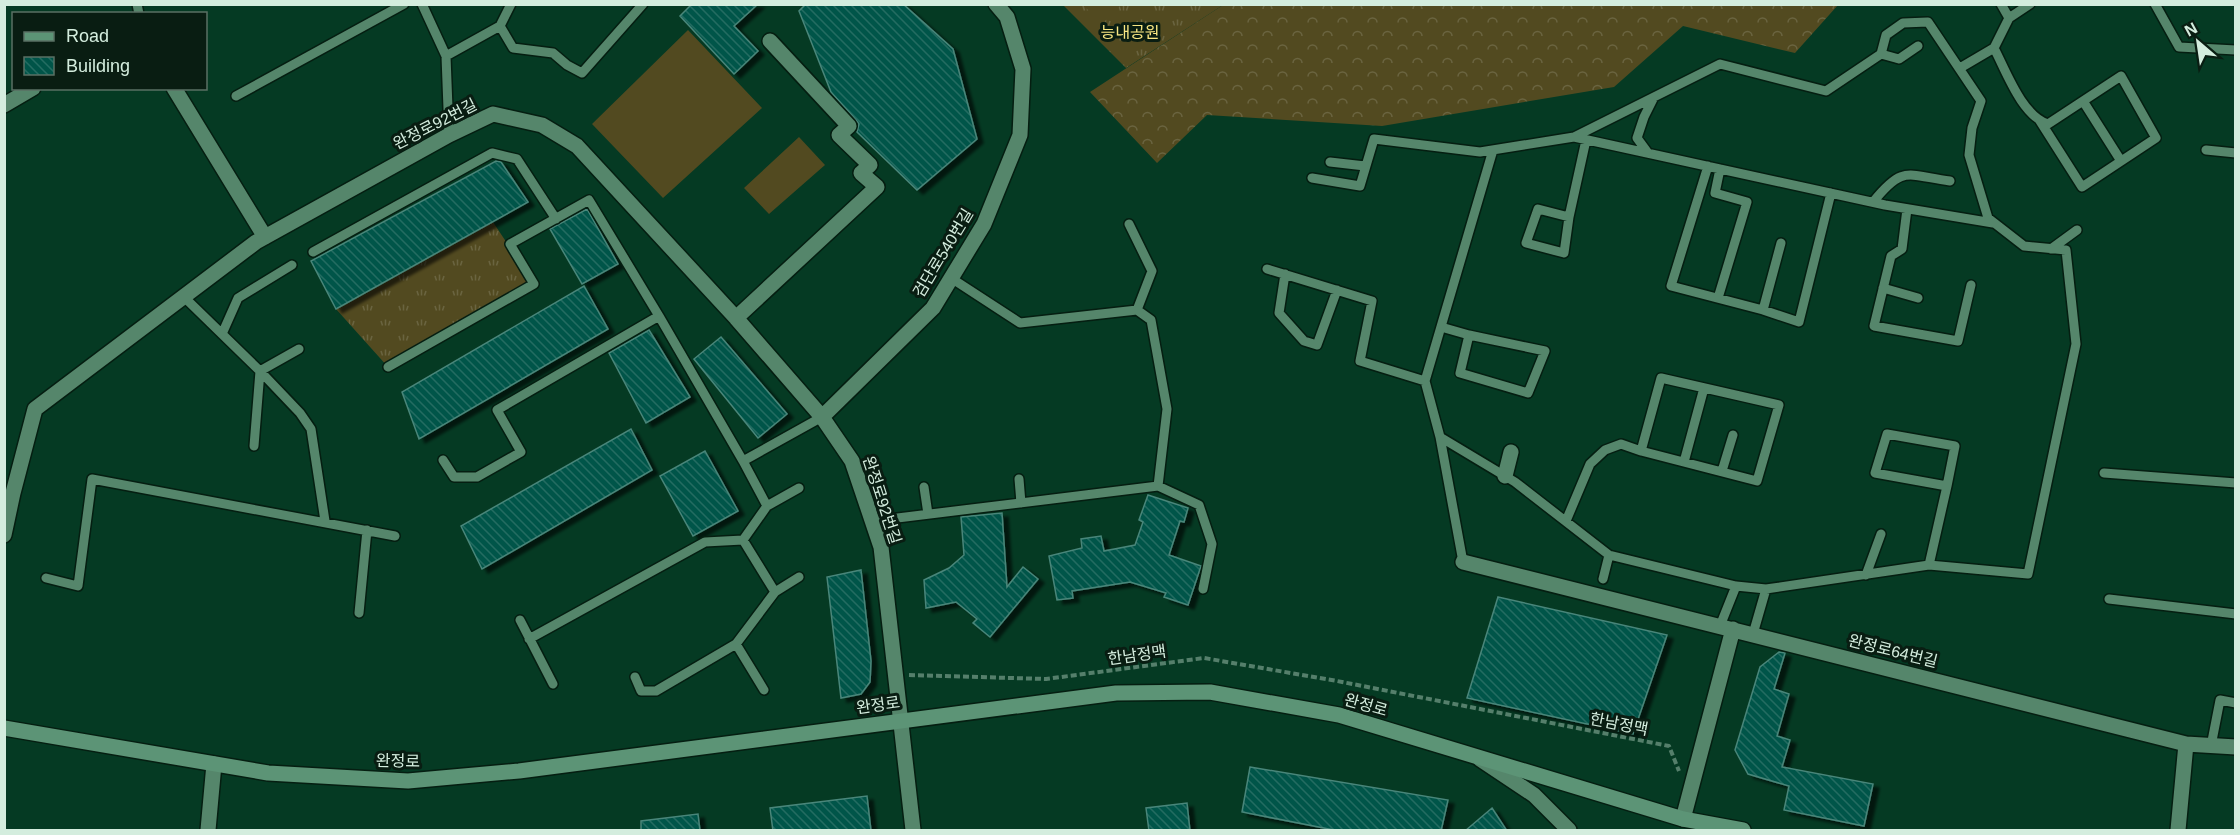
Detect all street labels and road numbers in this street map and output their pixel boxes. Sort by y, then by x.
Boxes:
street label: 완정로92번길 [390,96,480,152]
street label: 검단로540번길 [910,206,976,300]
street label: 완정로92번길 [860,454,904,546]
street label: 완정로64번길 [1847,632,1939,670]
street label: 한남정맥 [1107,642,1167,668]
street label: 완정로 [1342,691,1390,719]
street label: 완정로 [855,693,901,716]
street label: 한남정맥 [1588,710,1650,738]
street label: 완정로 [376,752,420,770]

